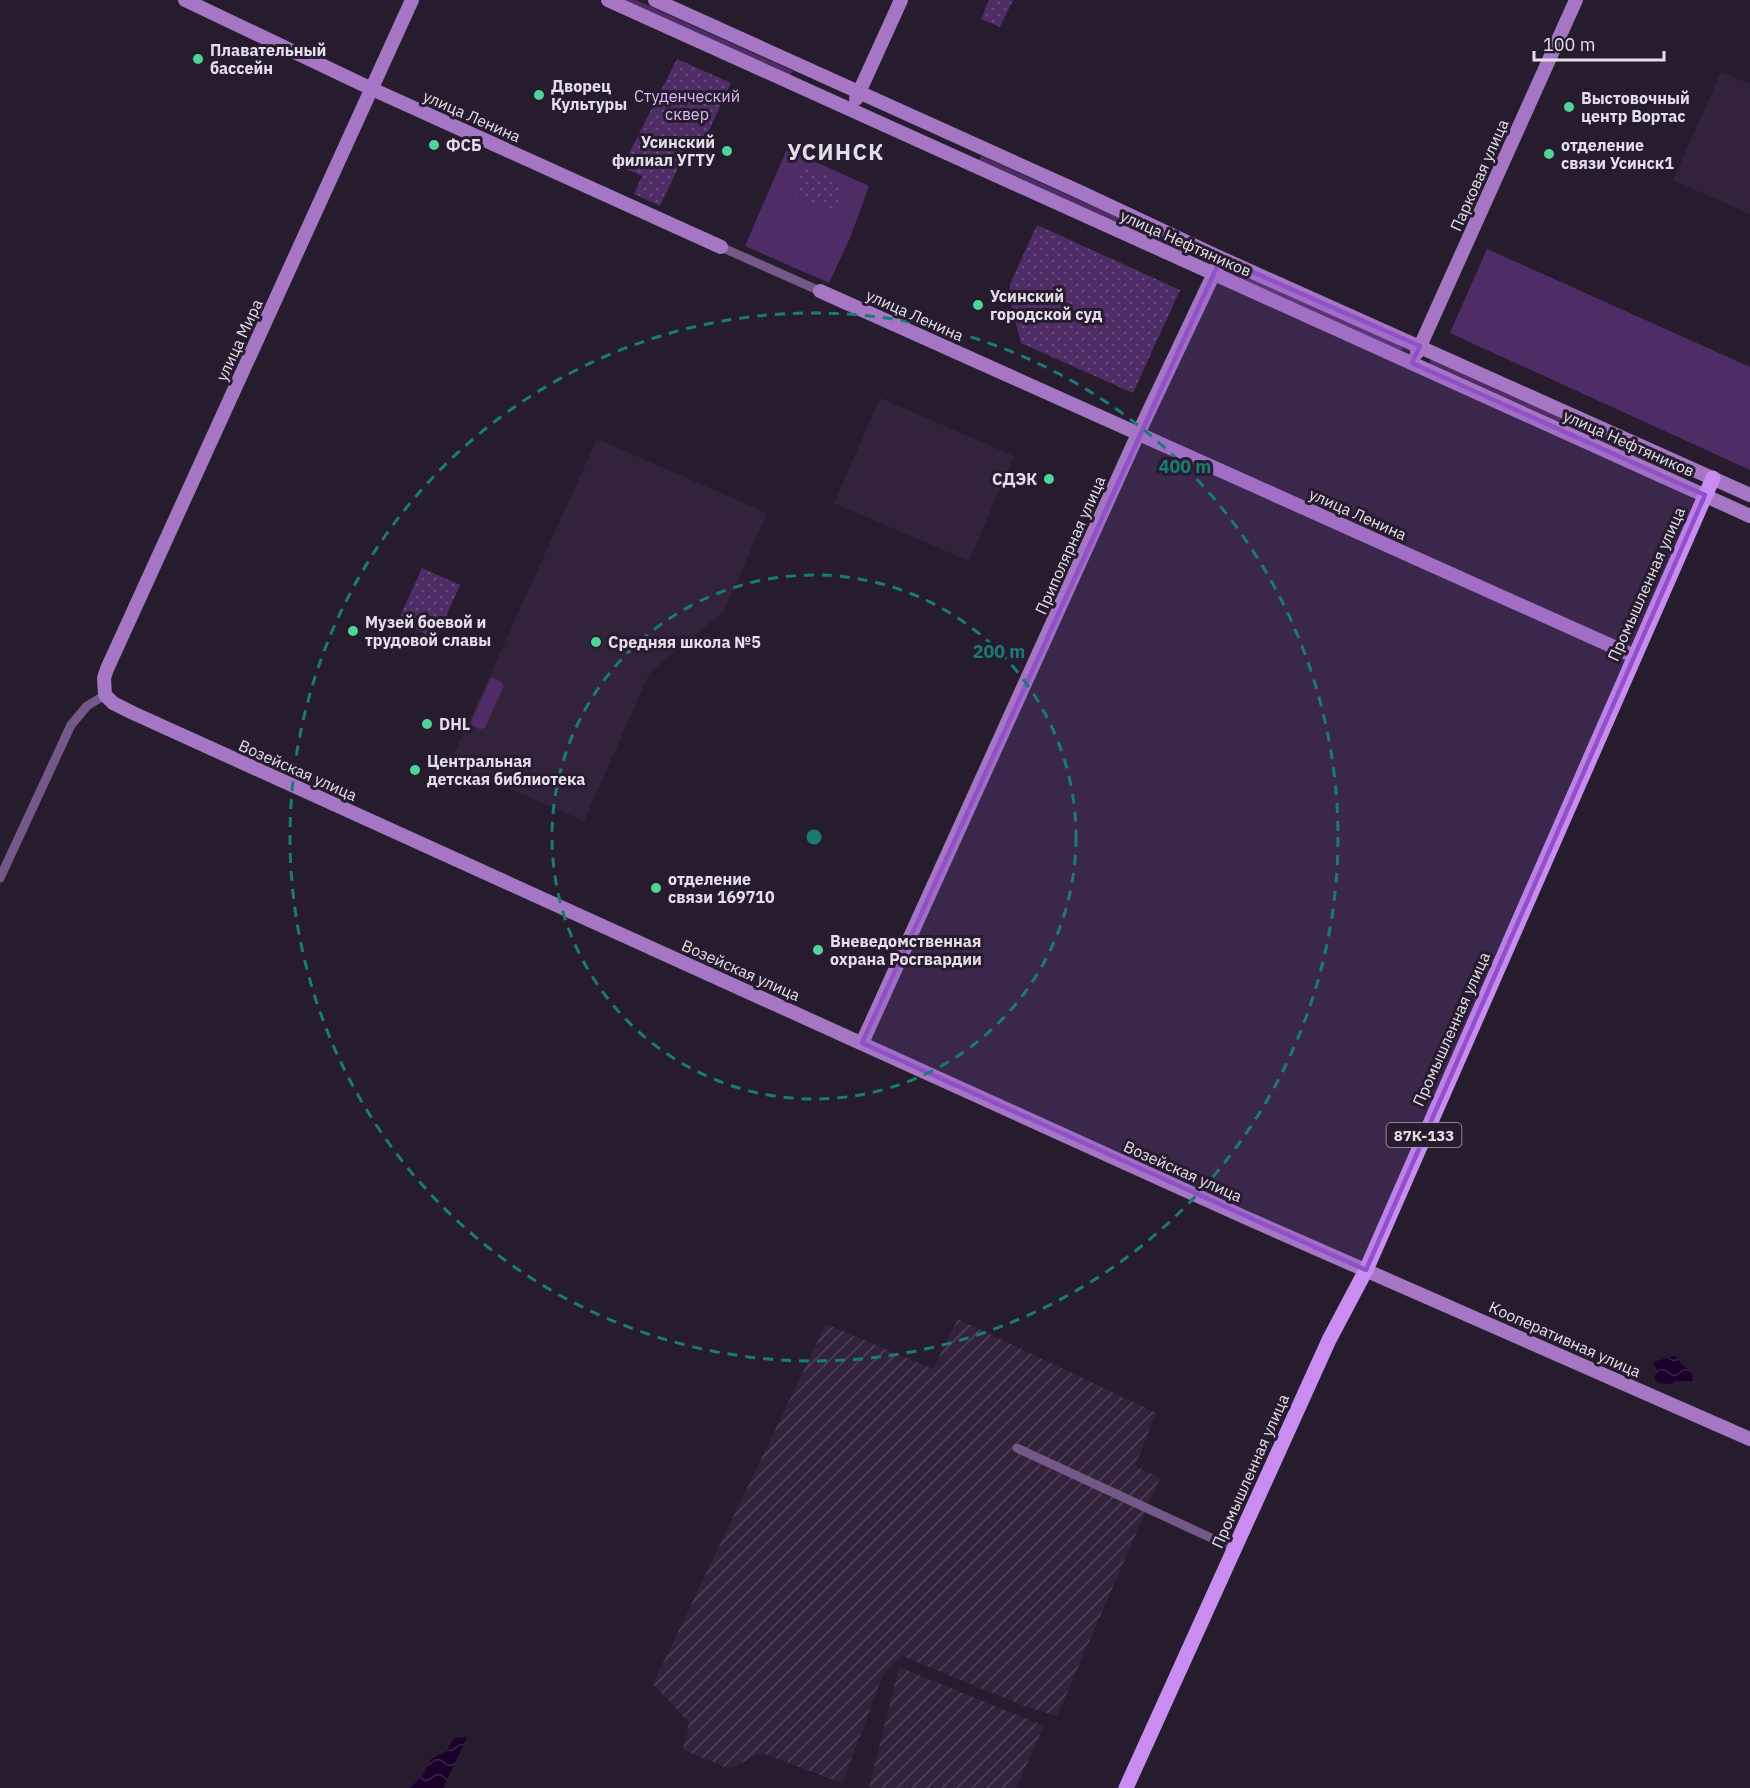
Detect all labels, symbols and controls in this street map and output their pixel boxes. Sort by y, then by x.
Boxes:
scale bar [1534,24,1664,62]
text: 100 m [1543,33,1595,56]
place label: Плавательный бассейн [210,40,326,78]
marker: Плавательный бассейн [191,52,205,66]
place label: Дворец Культуры [551,76,627,114]
street label: улица Ленина [420,86,524,147]
park label: Студенческий сквер [634,86,740,124]
marker: Дворец Культуры [532,88,546,102]
place label: Выстовочный центр Вортас [1581,88,1690,126]
marker: Выстовочный центр Вортас [1562,100,1576,114]
street label: Парковая улица [1445,115,1513,234]
place label: Усинский филиал УГТУ [612,132,715,170]
place label: ФСБ [446,135,481,155]
place label: отделение связи Усинск1 [1561,135,1674,173]
district label: УСИНСК [787,137,885,166]
marker: ФСБ [427,138,441,152]
marker: Усинский филиал УГТУ [720,144,734,158]
marker: отделение связи Усинск1 [1542,147,1556,161]
street label: улица Нефтяников [1117,205,1255,281]
street label: улица Ленина [863,285,967,346]
place label: Усинский городской суд [990,286,1103,324]
street label: улица Мира [211,295,267,384]
marker: Усинский городской суд [971,298,985,312]
street label: улица Нефтяников [1560,405,1698,481]
text: 400 m [1159,455,1211,478]
place label: СДЭК [992,469,1037,489]
street label: Приполярная улица [1030,472,1110,617]
marker: СДЭК [1042,472,1056,486]
street label: улица Ленина [1306,484,1410,545]
street label: Промышленная улица [1603,503,1689,664]
place label: Музей боевой и трудовой славы [365,612,491,650]
marker: Музей боевой и трудовой славы [346,624,360,638]
place label: Средняя школа №5 [608,632,761,652]
marker: Средняя школа №5 [589,635,603,649]
text: 200 m [973,640,1025,663]
place label: DHL [439,714,470,734]
marker: DHL [420,717,434,731]
street label: Возейская улица [236,735,361,805]
place label: Центральная детская библиотека [427,751,585,789]
marker: Центральная детская библиотека [408,763,422,777]
centre of rings [804,827,824,847]
place label: отделение связи 169710 [668,869,775,907]
marker: отделение связи 169710 [649,881,663,895]
place label: Вневедомственная охрана Росгвардии [830,931,982,969]
street label: Возейская улица [679,935,804,1005]
marker: Вневедомственная охрана Росгвардии [811,943,825,957]
street label: Промышленная улица [1408,948,1494,1109]
road number: 87К-133 [1386,1123,1462,1147]
street label: Возейская улица [1121,1136,1246,1206]
street label: Кооперативная улица [1486,1296,1644,1382]
street label: Промышленная улица [1207,1390,1293,1551]

